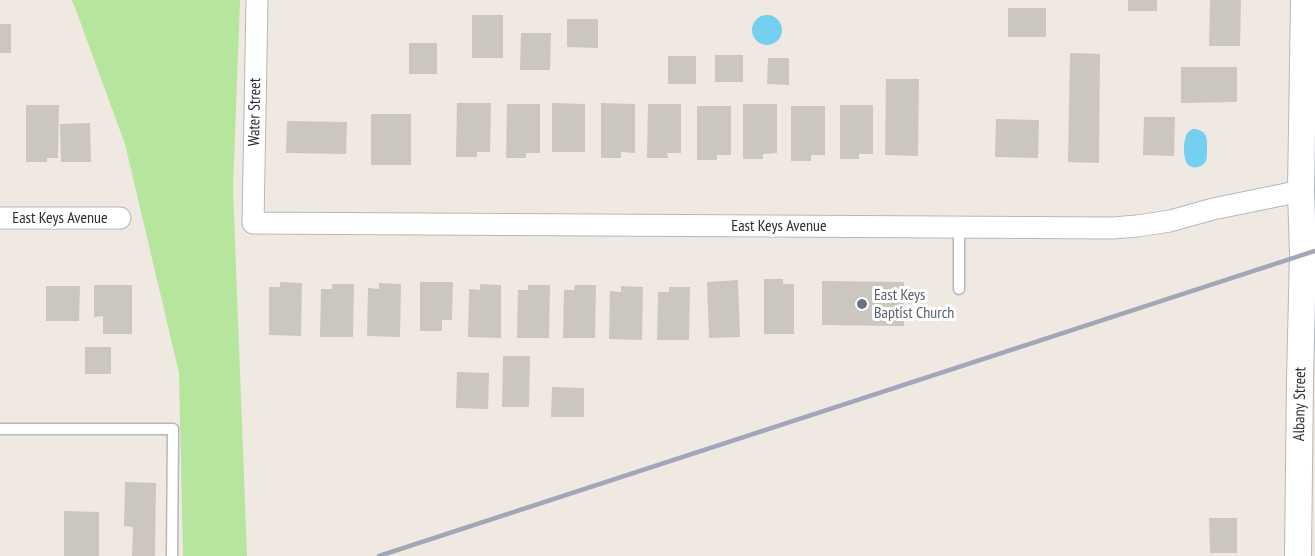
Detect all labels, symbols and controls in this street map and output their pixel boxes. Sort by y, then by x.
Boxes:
street label: Water Street [245,78,265,146]
street label: East Keys Avenue [12,208,108,228]
street label: East Keys Avenue [731,216,827,236]
place label: East Keys Baptist Church [874,285,954,323]
marker: East Keys Baptist Church [855,297,869,311]
street label: Albany Street [1290,367,1310,441]

